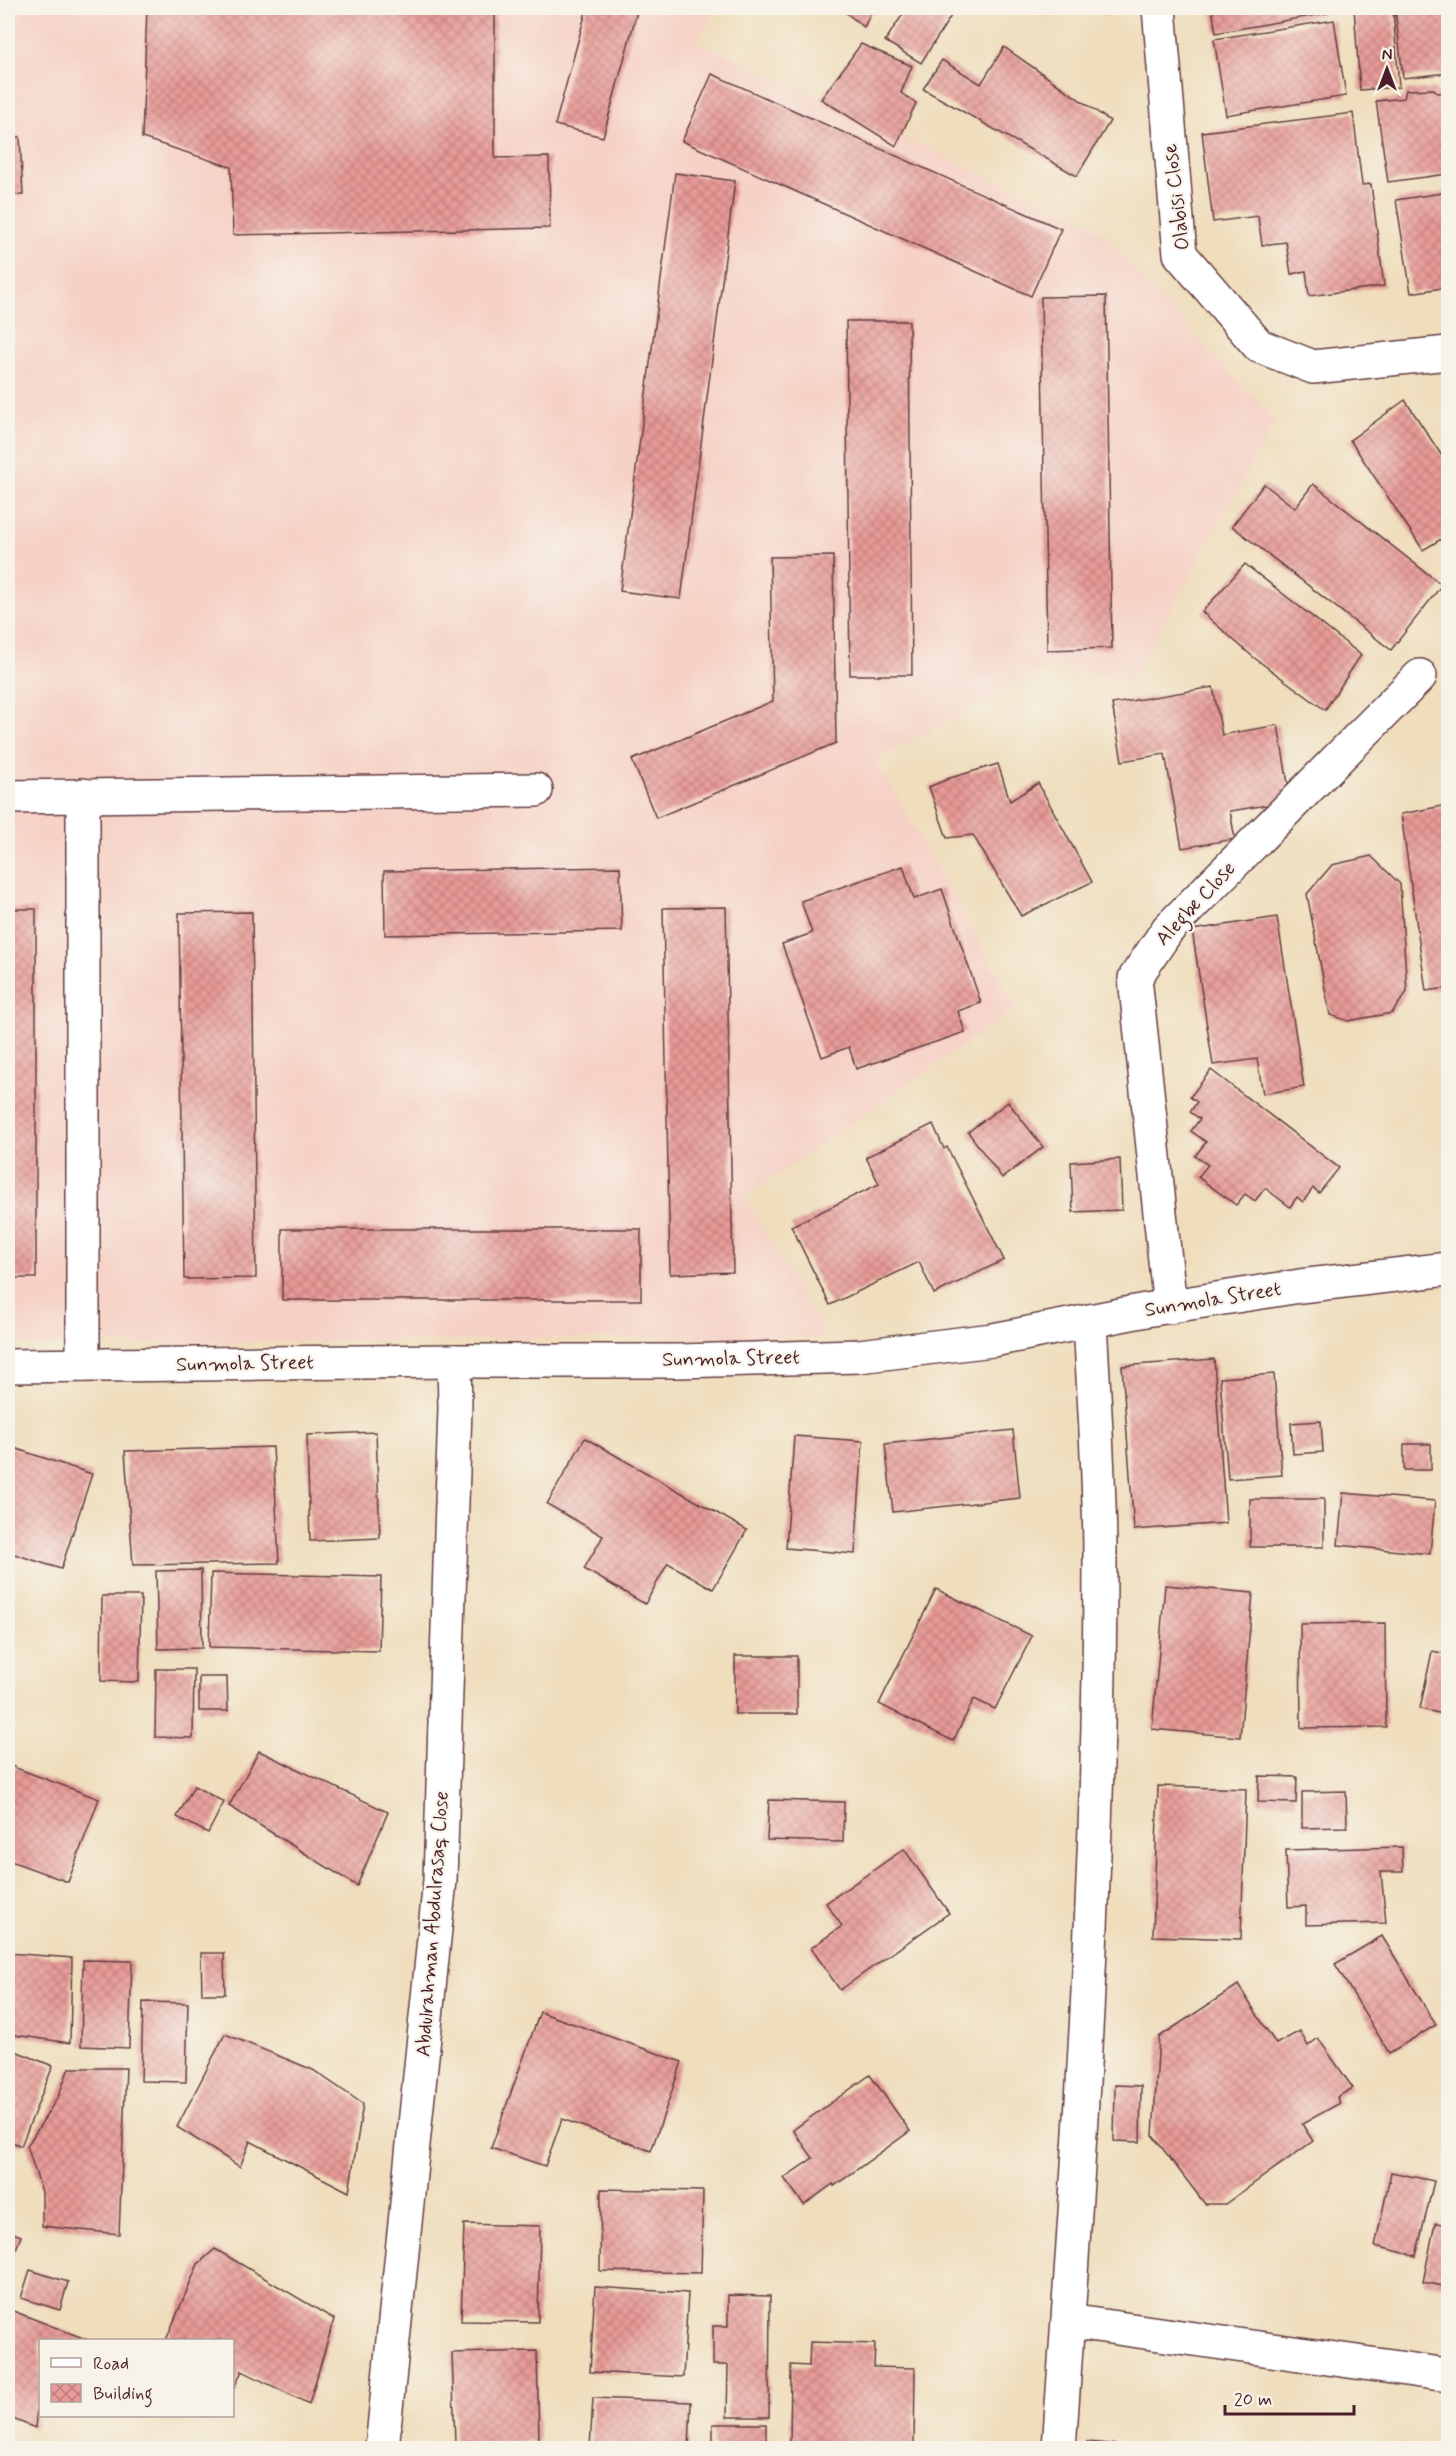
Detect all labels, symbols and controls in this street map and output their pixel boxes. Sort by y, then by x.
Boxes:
north arrow [1357,39,1417,99]
text: N [1382,45,1392,66]
street label: Olabisi Close [1157,142,1197,252]
street label: Alegbe Close [1150,856,1244,953]
street label: Sunmola Street [1143,1276,1283,1324]
street label: Sunmola Street [662,1344,800,1374]
street label: Sunmola Street [176,1349,314,1379]
street label: Abdulrahman Abdulrasaq Close [410,1790,456,2058]
legend [39,2339,234,2417]
text: Road [93,2352,129,2376]
scale bar [1225,2378,1354,2416]
text: Building [93,2382,153,2408]
text: 20 m [1234,2388,1272,2412]

